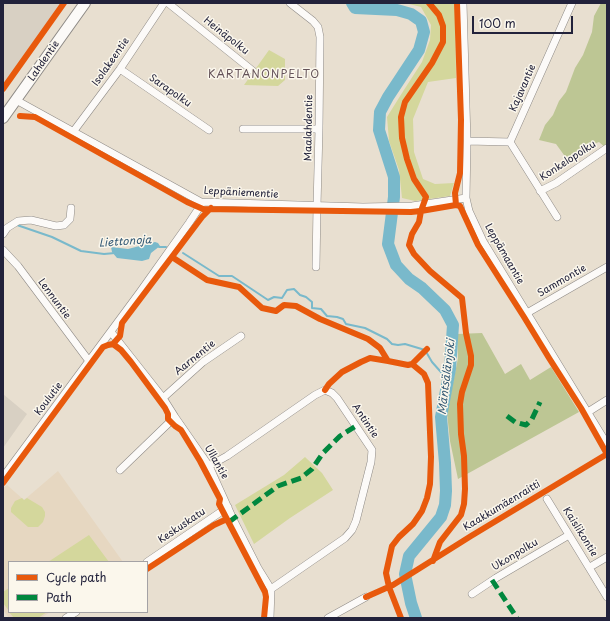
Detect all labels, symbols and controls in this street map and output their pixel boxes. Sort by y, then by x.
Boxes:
scale bar [474,8,575,34]
text: 100 m [479,14,516,32]
street label: Heinäpolku [201,15,251,57]
street label: Isolakeentie [90,35,132,89]
street label: Lahdentie [26,38,62,84]
street label: Kajavantie [507,63,539,113]
district label: KARTANONPELTO [208,68,320,82]
street label: Sarapolku [147,72,193,110]
street label: Maalahdentie [302,95,316,161]
street label: Konkelopolku [538,138,598,184]
street label: Leppäniementie [203,185,279,201]
street label: Leppämaantie [482,222,526,286]
water label: Liettonoja [98,234,152,250]
street label: Sammontie [536,262,588,300]
street label: Lennuntie [35,277,73,321]
street label: Aarnentie [172,338,218,378]
water label: Mäntsälänjoki [436,339,458,415]
street label: Koulutie [33,380,65,418]
street label: Antintie [349,402,381,440]
street label: Ullantie [201,443,231,481]
street label: Kaakkumäenraitti [461,478,543,534]
street label: Kaislikontie [560,505,600,559]
street label: Keskuskatu [156,506,208,546]
street label: Ukonpolku [490,536,540,574]
legend [8,561,148,613]
text: Cycle path [46,568,107,586]
text: Path [46,588,72,606]

